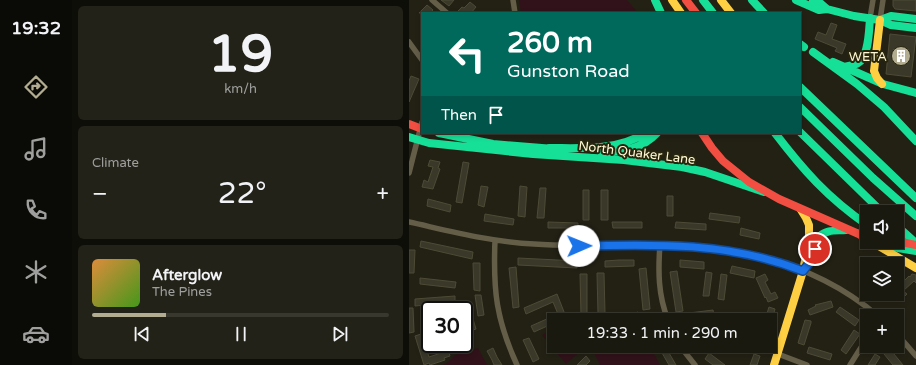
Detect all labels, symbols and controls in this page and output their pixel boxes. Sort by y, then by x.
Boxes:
text: 19:32 [11,17,61,39]
text: 19 [208,23,273,86]
text: 260 m [507,26,593,60]
icon: left [441,28,493,80]
building icon: WETA [890,45,912,67]
place label: WETA [849,49,887,65]
text: Gunston Road [507,60,630,82]
icon: directions [22,73,50,101]
text: km/h [224,81,257,97]
icon: arrive [485,104,507,126]
text: Then [441,106,477,124]
icon: music [22,135,50,163]
street label: North Quaker Lane [577,138,696,168]
text: Climate [92,155,139,171]
text: 22° [218,175,267,212]
text: − [92,181,108,207]
text: + [377,181,389,207]
icon: phone [22,196,50,224]
map controls [860,205,904,353]
button: sound [860,205,904,249]
position arrow [558,225,600,267]
pin [798,232,832,266]
icon: arrive [804,238,826,260]
button: layers [860,257,904,301]
icon: climate [22,258,50,286]
text: Afterglow [152,266,222,284]
text: The Pines [152,284,212,300]
speed limit sign: 30 [421,301,473,353]
button: + [860,309,904,353]
icon: car [22,320,50,348]
icon: previous [131,323,153,345]
icon: pause [230,323,252,345]
icon: next [329,323,351,345]
text: 19:33 · 1 min · 290 m [587,324,737,342]

